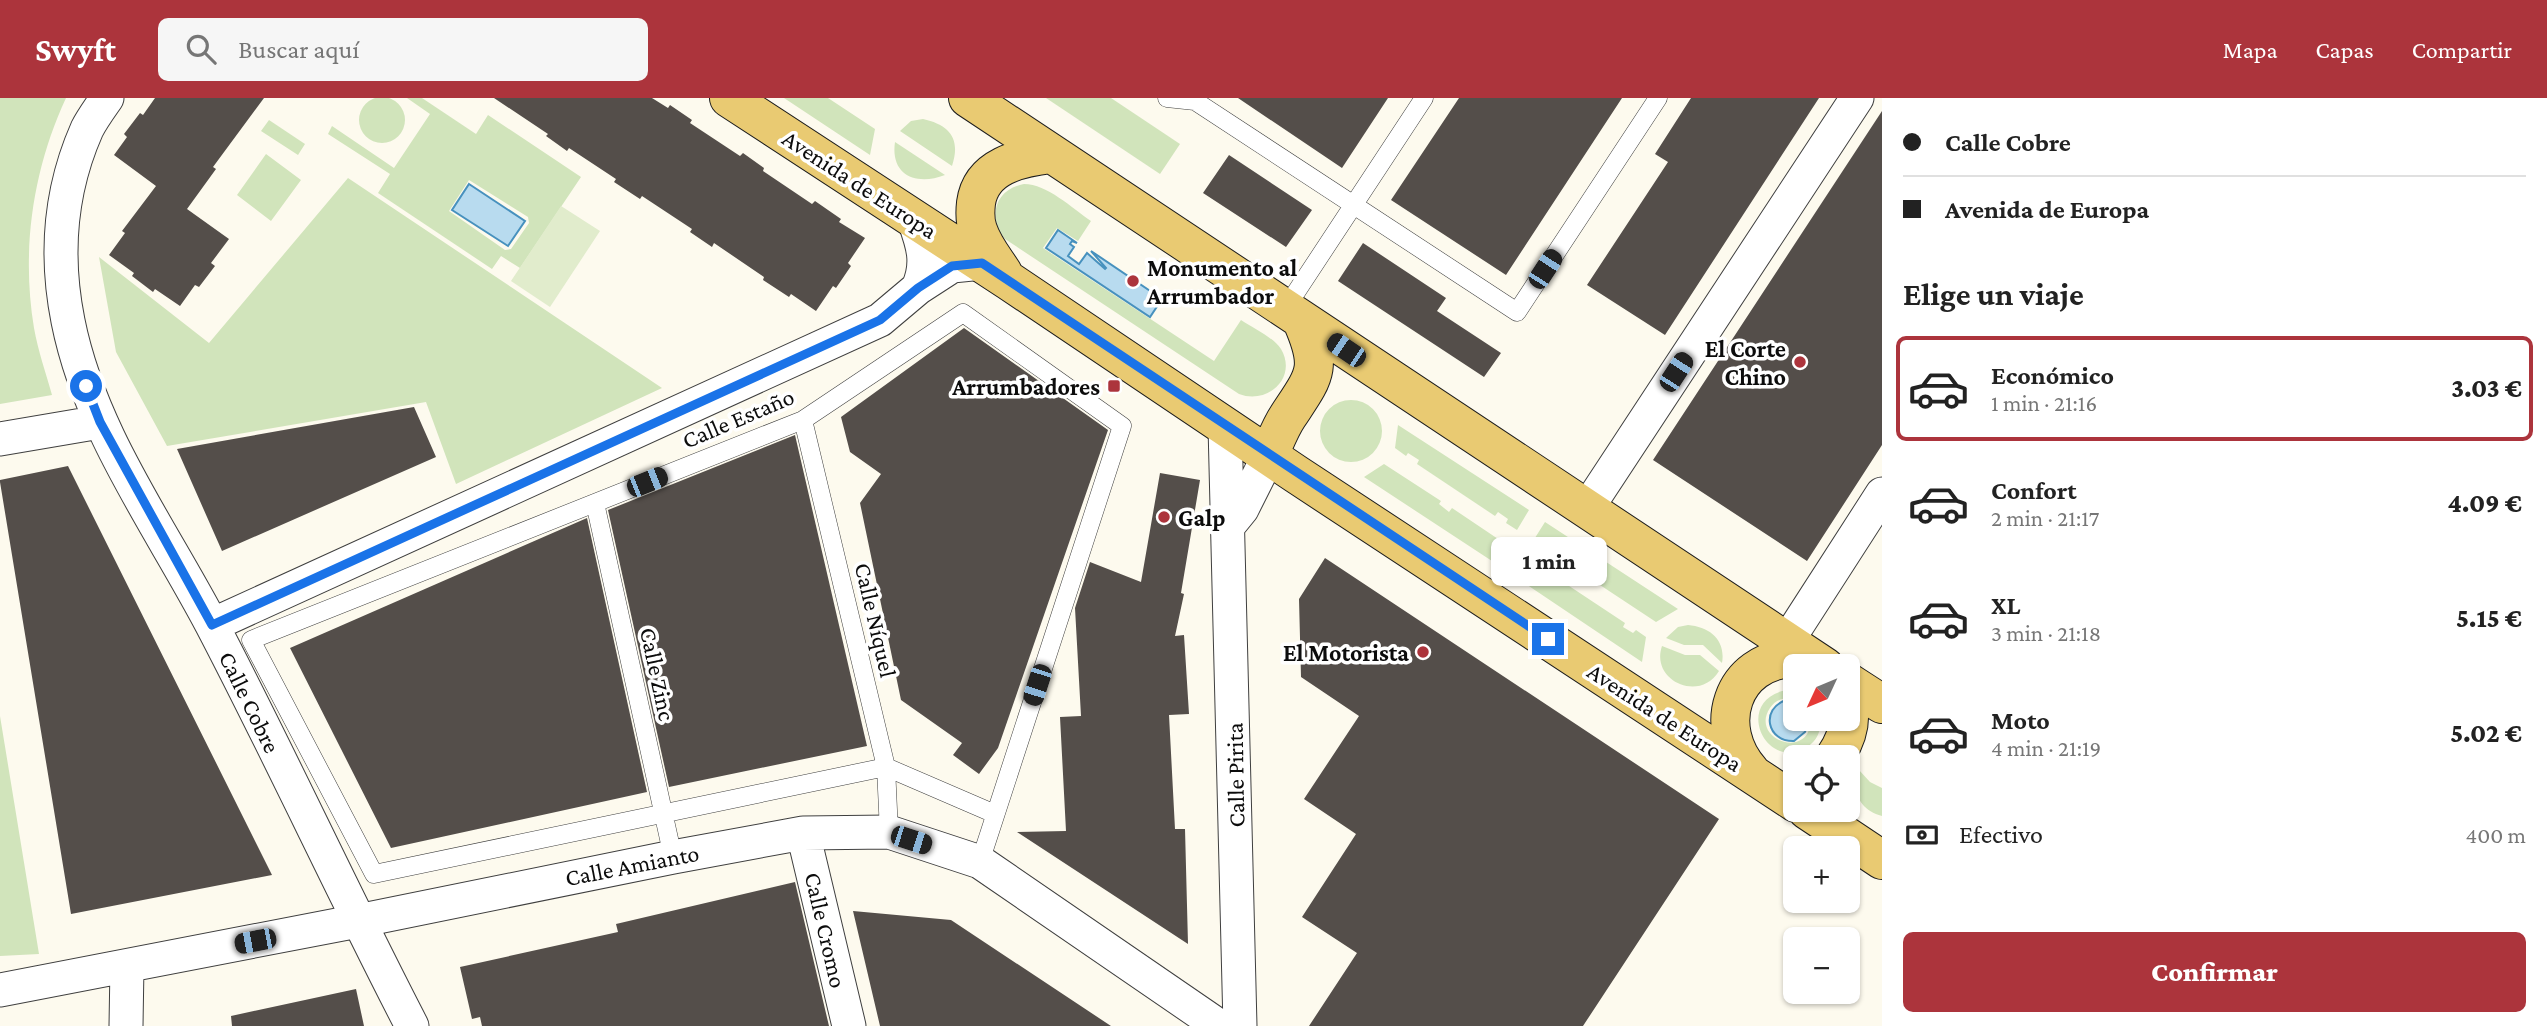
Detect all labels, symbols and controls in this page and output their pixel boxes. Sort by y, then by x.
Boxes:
search box [158,18,648,81]
icon: search [182,30,220,68]
text: Swyft [35,31,116,68]
text: Buscar aquí [238,35,359,64]
text: Mapa [2223,36,2278,63]
text: Capas [2316,36,2374,63]
text: Compartir [2412,36,2512,63]
street label: Avenida de Europa [778,124,942,244]
text: Calle Cobre [1945,128,2071,157]
text: Avenida de Europa [1945,195,2149,224]
car [1525,246,1566,292]
place label: Monumento al Arrumbador [1146,254,1297,309]
marker: Monumento al Arrumbador [1125,273,1141,289]
text: Elige un viaje [1903,276,2084,312]
car [1323,330,1370,370]
place label: El Corte Chino [1705,335,1786,390]
car [1656,349,1697,395]
marker: El Corte Chino [1792,354,1808,370]
icon: car [1907,357,1970,420]
text: Económico [1991,361,2114,390]
route start [70,370,102,402]
place label: Arrumbadores [951,373,1100,400]
text: 3.03 € [2451,374,2522,403]
marker: Arrumbadores [1106,378,1122,394]
street label: Calle Estaño [678,382,798,454]
text: 1 min · 21:16 [1991,390,2097,416]
car [624,464,671,500]
icon: car [1907,472,1970,535]
text: Confort [1991,476,2077,505]
text: 4.09 € [2448,489,2522,518]
place label: Galp [1178,504,1225,531]
text: 2 min · 21:17 [1991,505,2099,531]
marker: Galp [1156,509,1172,525]
callout: 1 min [1490,538,1606,587]
text: 1 min [1522,548,1576,574]
street label: Calle Níquel [850,560,902,680]
icon: car [1907,587,1970,650]
text: XL [1991,591,2020,620]
text: 5.15 € [2456,604,2522,633]
text: 3 min · 21:18 [1991,620,2101,646]
route end [1532,623,1564,655]
street label: Calle Zinc [635,625,681,723]
place label: El Motorista [1283,639,1409,666]
marker: El Motorista [1415,644,1431,660]
street label: Calle Cobre [214,647,286,757]
north arrow [1783,654,1860,732]
map controls [1783,654,1860,1004]
street label: Avenida de Europa [1583,657,1747,777]
car [1021,662,1054,708]
icon: car [1907,702,1970,765]
text: Moto [1991,706,2050,735]
text: 5.02 € [2450,719,2522,748]
street label: Calle Pirita [1221,722,1249,828]
text: 4 min · 21:19 [1991,735,2101,761]
button: locate [1783,745,1860,822]
icon: cash [1903,816,1941,854]
text: Efectivo [1959,820,2043,849]
text: 400 m [2465,822,2526,848]
car [888,824,935,856]
button: + [1783,836,1860,913]
street label: Calle Amianto [563,839,701,891]
street label: Calle Cromo [800,869,852,991]
car [233,927,278,955]
button: − [1783,927,1860,1004]
button: Confirmar [1903,932,2526,1012]

